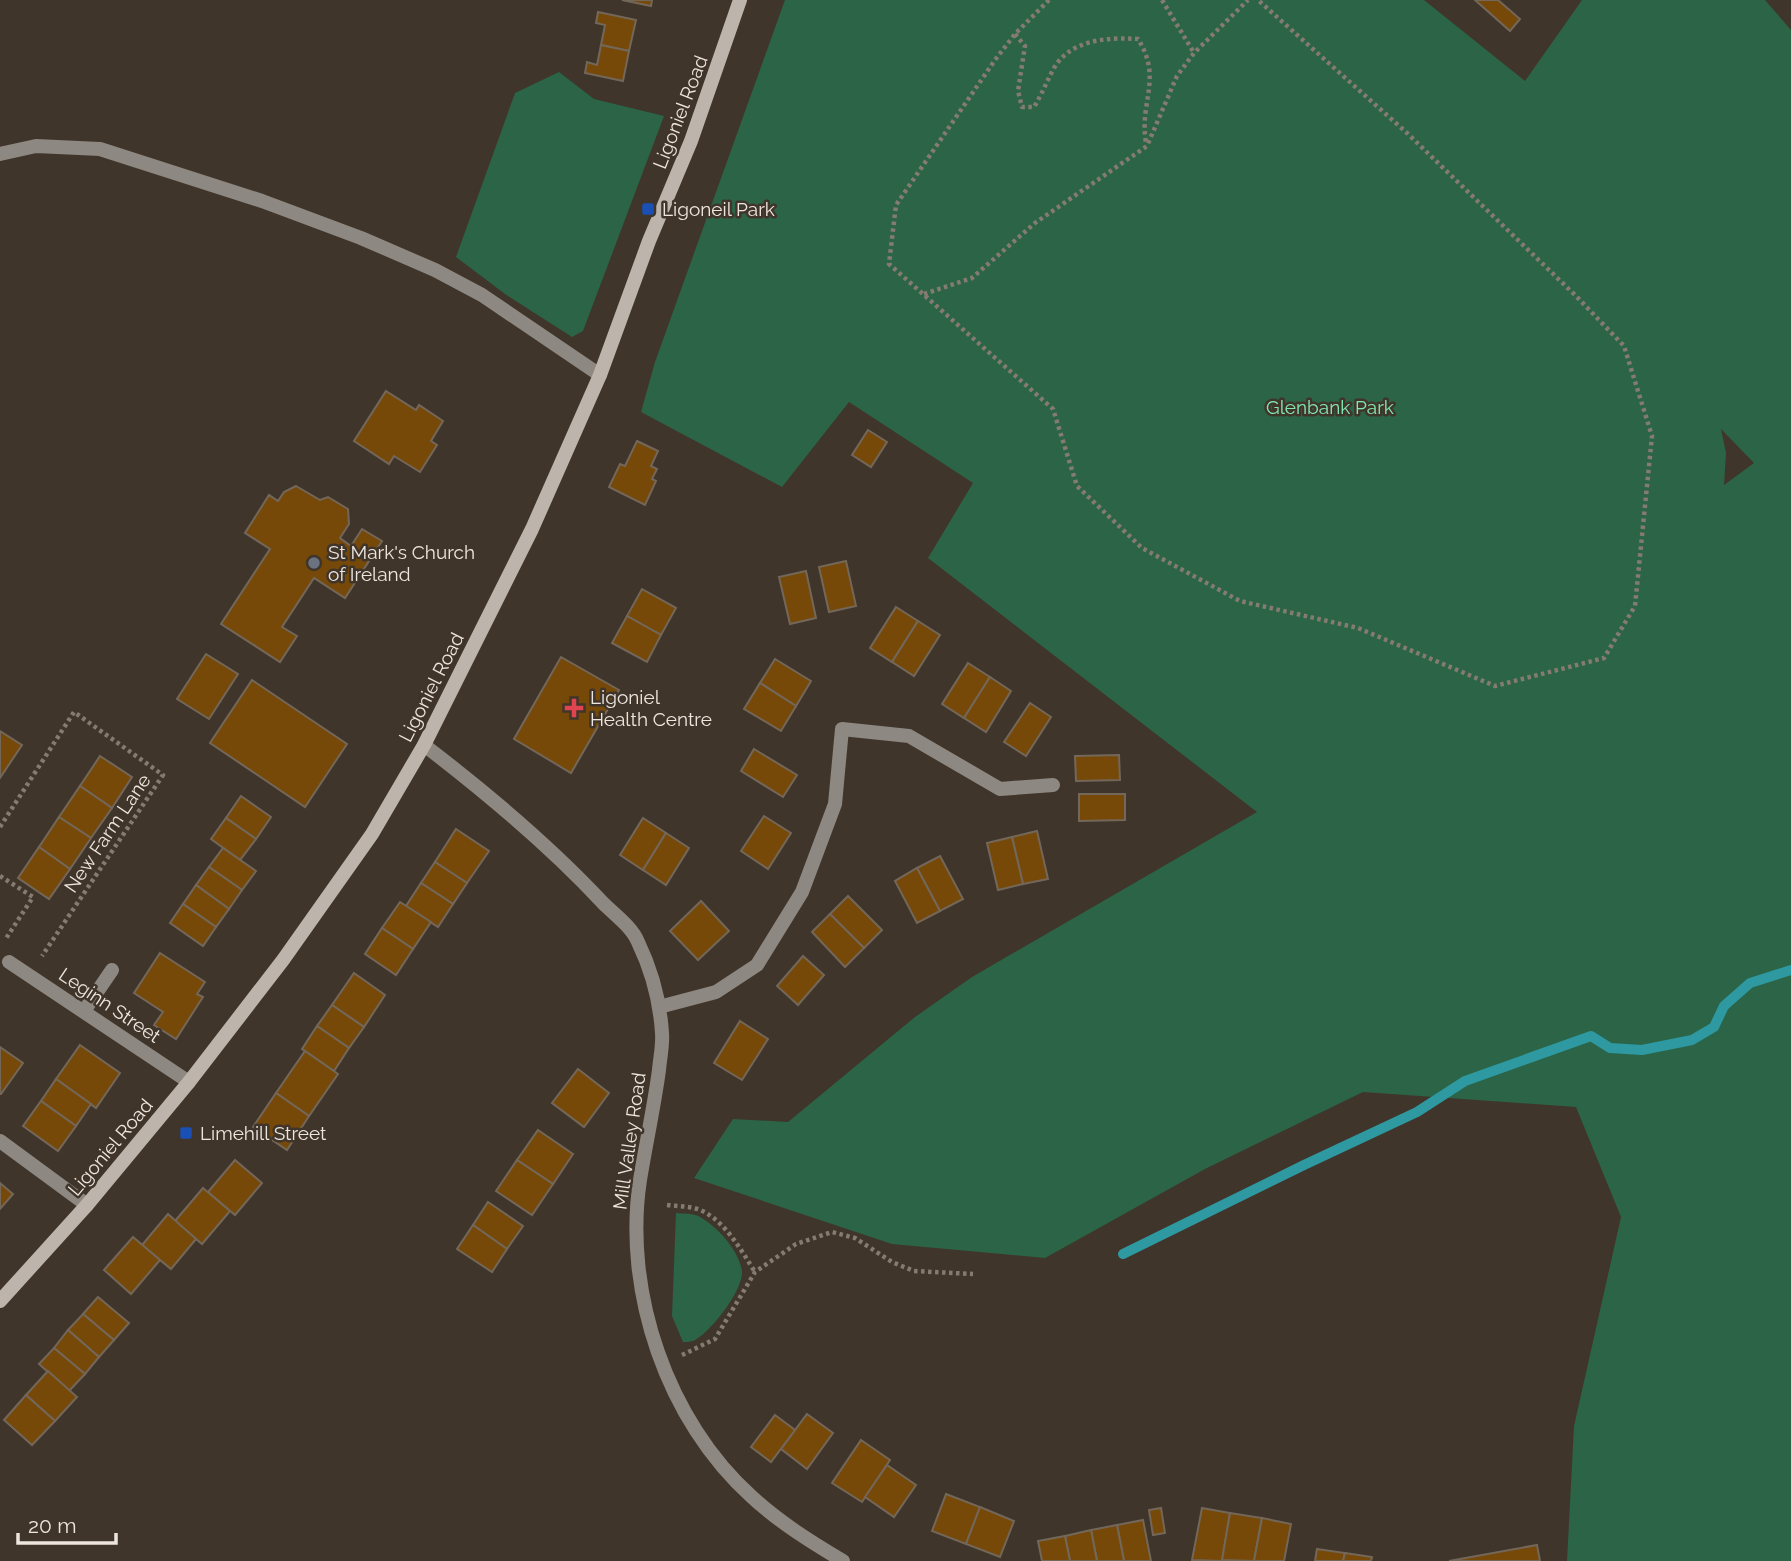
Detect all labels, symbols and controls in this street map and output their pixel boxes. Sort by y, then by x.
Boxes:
street label: Ligoniel Road [648,52,712,172]
place label: Ligoneil Park [662,198,775,220]
marker: Ligoneil Park [640,201,656,217]
park label: Glenbank Park [1266,396,1394,418]
place label: St Mark's Church of Ireland [328,541,475,585]
marker: St Mark's Church of Ireland [306,555,322,571]
street label: Ligoniel Road [394,629,468,745]
place label: Ligoniel Health Centre [590,686,712,730]
marker: Ligoniel Health Centre [564,698,584,718]
street label: New Farm Lane [59,770,155,896]
street label: Leginn Street [55,963,165,1047]
street label: Mill Valley Road [608,1071,650,1211]
street label: Ligoniel Road [63,1094,157,1200]
place label: Limehill Street [200,1122,327,1144]
marker: Limehill Street [178,1125,194,1141]
scale bar [18,1502,116,1546]
text: 20 m [28,1513,76,1538]

